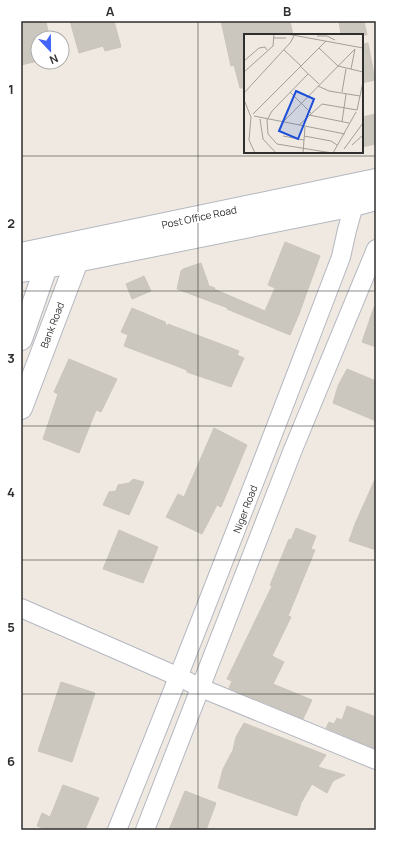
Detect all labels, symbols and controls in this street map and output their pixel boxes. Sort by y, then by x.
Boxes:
text: A [106,2,115,20]
text: B [283,2,291,20]
north arrow [30,30,70,70]
inset map [244,34,363,153]
text: N [47,51,60,68]
text: 1 [8,80,14,98]
street label: Post Office Road [160,202,238,232]
text: 2 [7,214,15,232]
street label: Bank Road [37,300,67,350]
text: 3 [7,349,15,367]
text: 4 [7,483,15,501]
street label: Niger Road [229,483,261,535]
text: 5 [7,618,15,636]
text: 6 [7,752,15,770]

